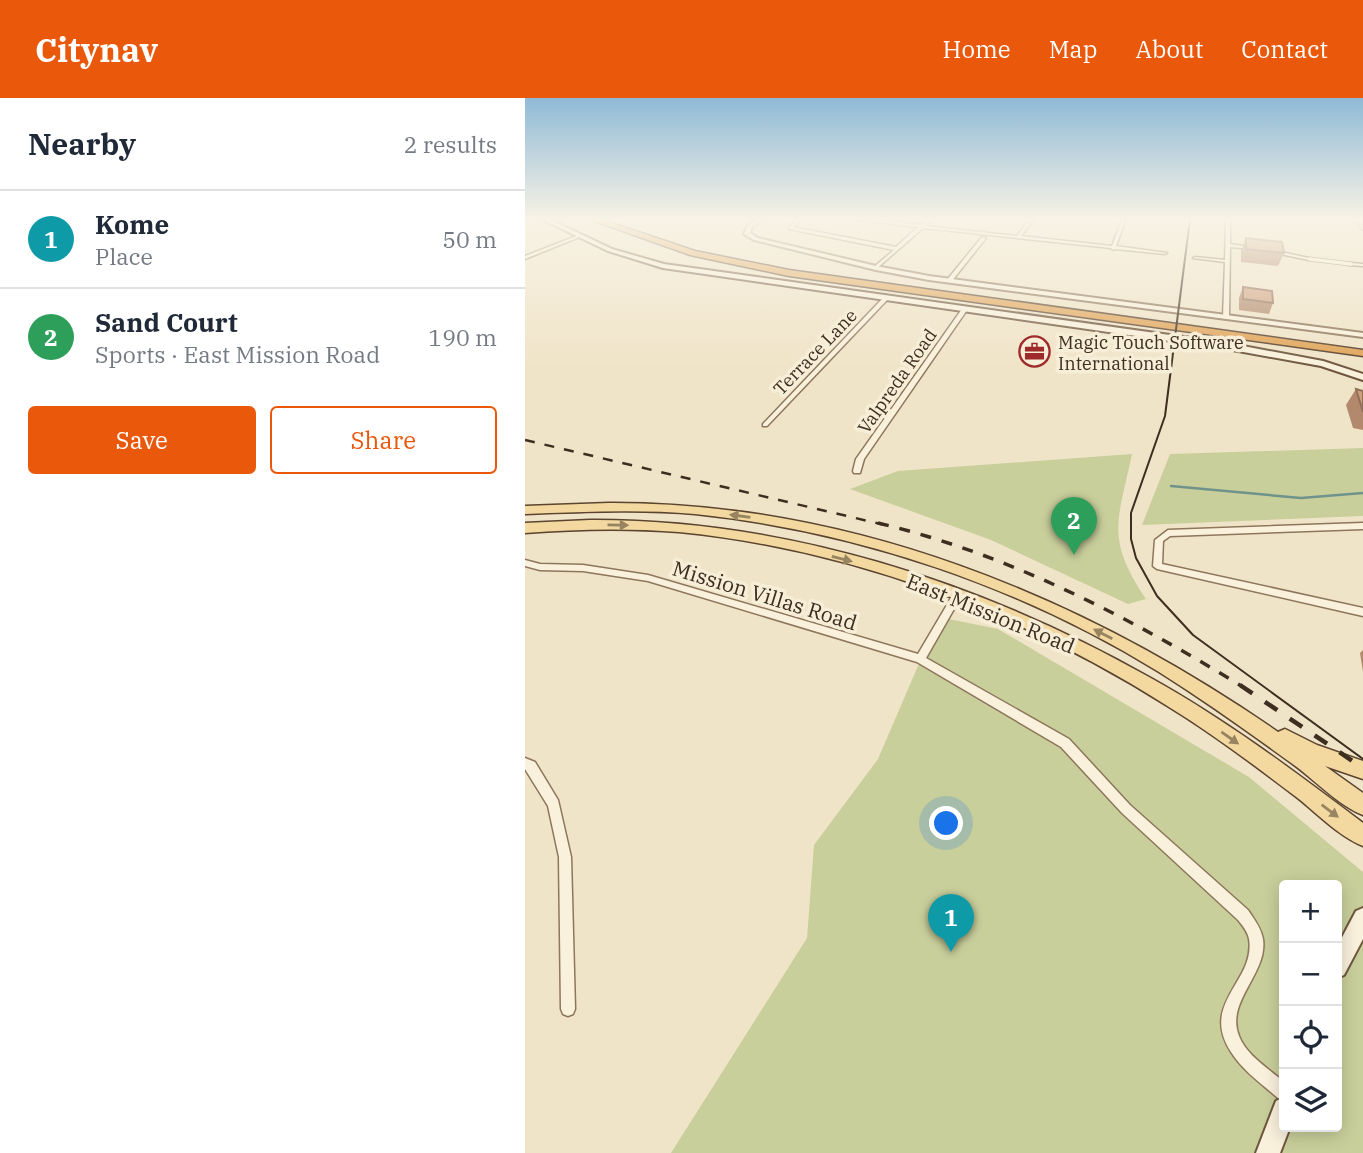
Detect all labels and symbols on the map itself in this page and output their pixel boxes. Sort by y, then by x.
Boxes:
street label: Terrace Lane [768,304,862,400]
street label: Valpreda Road [852,324,942,438]
place label: Magic Touch Software International [1058,331,1244,375]
office icon: Magic Touch Software International [1018,335,1052,369]
pin: 2 [1051,497,1097,555]
one-way arrow [729,510,751,521]
one-way arrow [607,519,629,531]
street label: Mission Villas Road [669,554,861,636]
one-way arrow [831,554,853,565]
street label: East Mission Road [903,566,1080,660]
one-way arrow [1093,628,1113,639]
one-way arrow [1221,731,1239,745]
one-way arrow [1321,803,1339,817]
your location [929,806,963,840]
pin: 1 [928,894,974,952]

